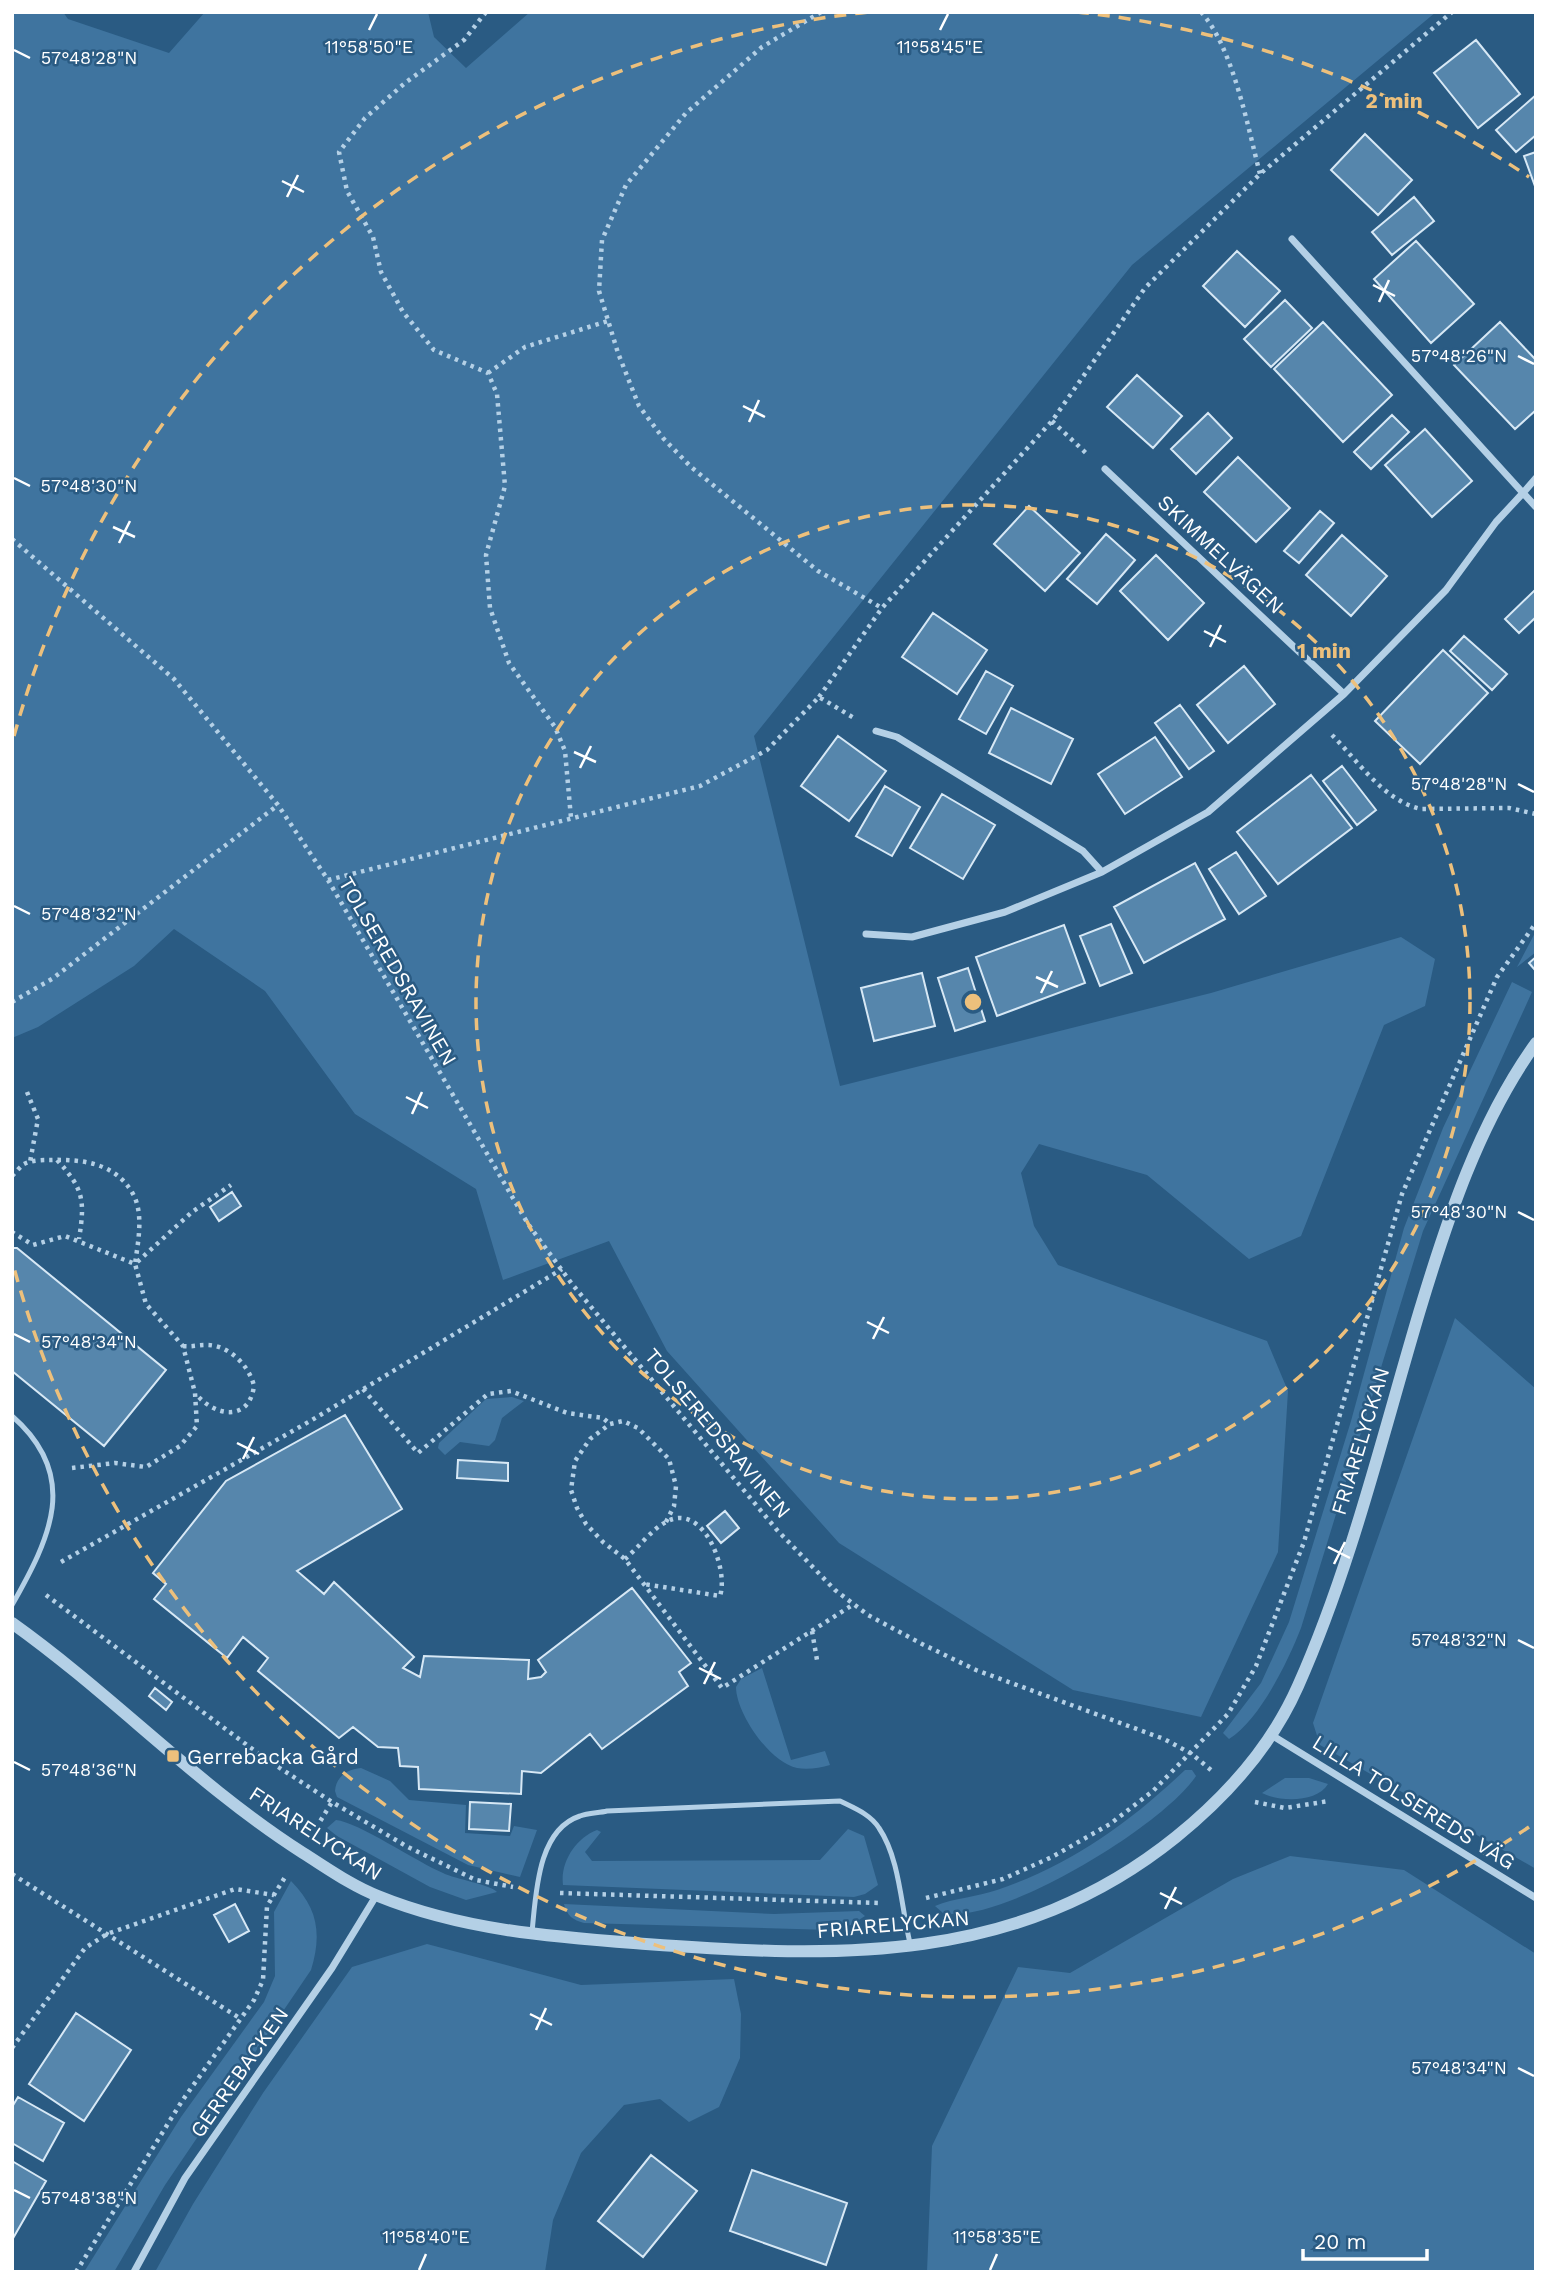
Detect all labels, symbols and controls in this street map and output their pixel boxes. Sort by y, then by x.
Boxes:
text: 11°58'50"E [325,36,413,57]
text: 11°58'45"E [897,36,983,57]
text: 57°48'28"N [41,47,137,68]
text: 2 min [1365,88,1423,113]
text: 57°48'26"N [1411,345,1507,366]
text: 57°48'30"N [41,475,137,496]
street label: SKIMMELVÄGEN [1153,489,1289,619]
text: 1 min [1297,638,1351,663]
text: 57°48'28"N [1411,773,1507,794]
street label: TOLSEREDSRAVINEN [334,872,462,1070]
text: 57°48'32"N [41,903,137,924]
centre of rings [961,990,985,1014]
text: 57°48'30"N [1411,1201,1507,1222]
text: 57°48'34"N [41,1331,137,1352]
street label: TOLSEREDSRAVINEN [640,1343,796,1523]
street label: FRIARELYCKAN [1326,1364,1394,1518]
text: 57°48'32"N [1411,1629,1507,1650]
street label: LILLA TOLSEREDS VÄG [1308,1729,1520,1875]
place label: Gerrebacka Gård [187,1744,359,1769]
marker: Gerrebacka Gård [165,1748,181,1764]
text: 57°48'36"N [41,1759,137,1780]
street label: FRIARELYCKAN [245,1781,387,1885]
street label: FRIARELYCKAN [815,1905,971,1943]
street label: GERREBACKEN [185,2002,293,2142]
text: 57°48'34"N [1411,2057,1507,2078]
text: 57°48'38"N [41,2187,137,2208]
scale bar [1303,2218,1427,2262]
text: 11°58'40"E [382,2226,470,2247]
text: 11°58'35"E [953,2226,1041,2247]
text: 20 m [1314,2229,1366,2254]

